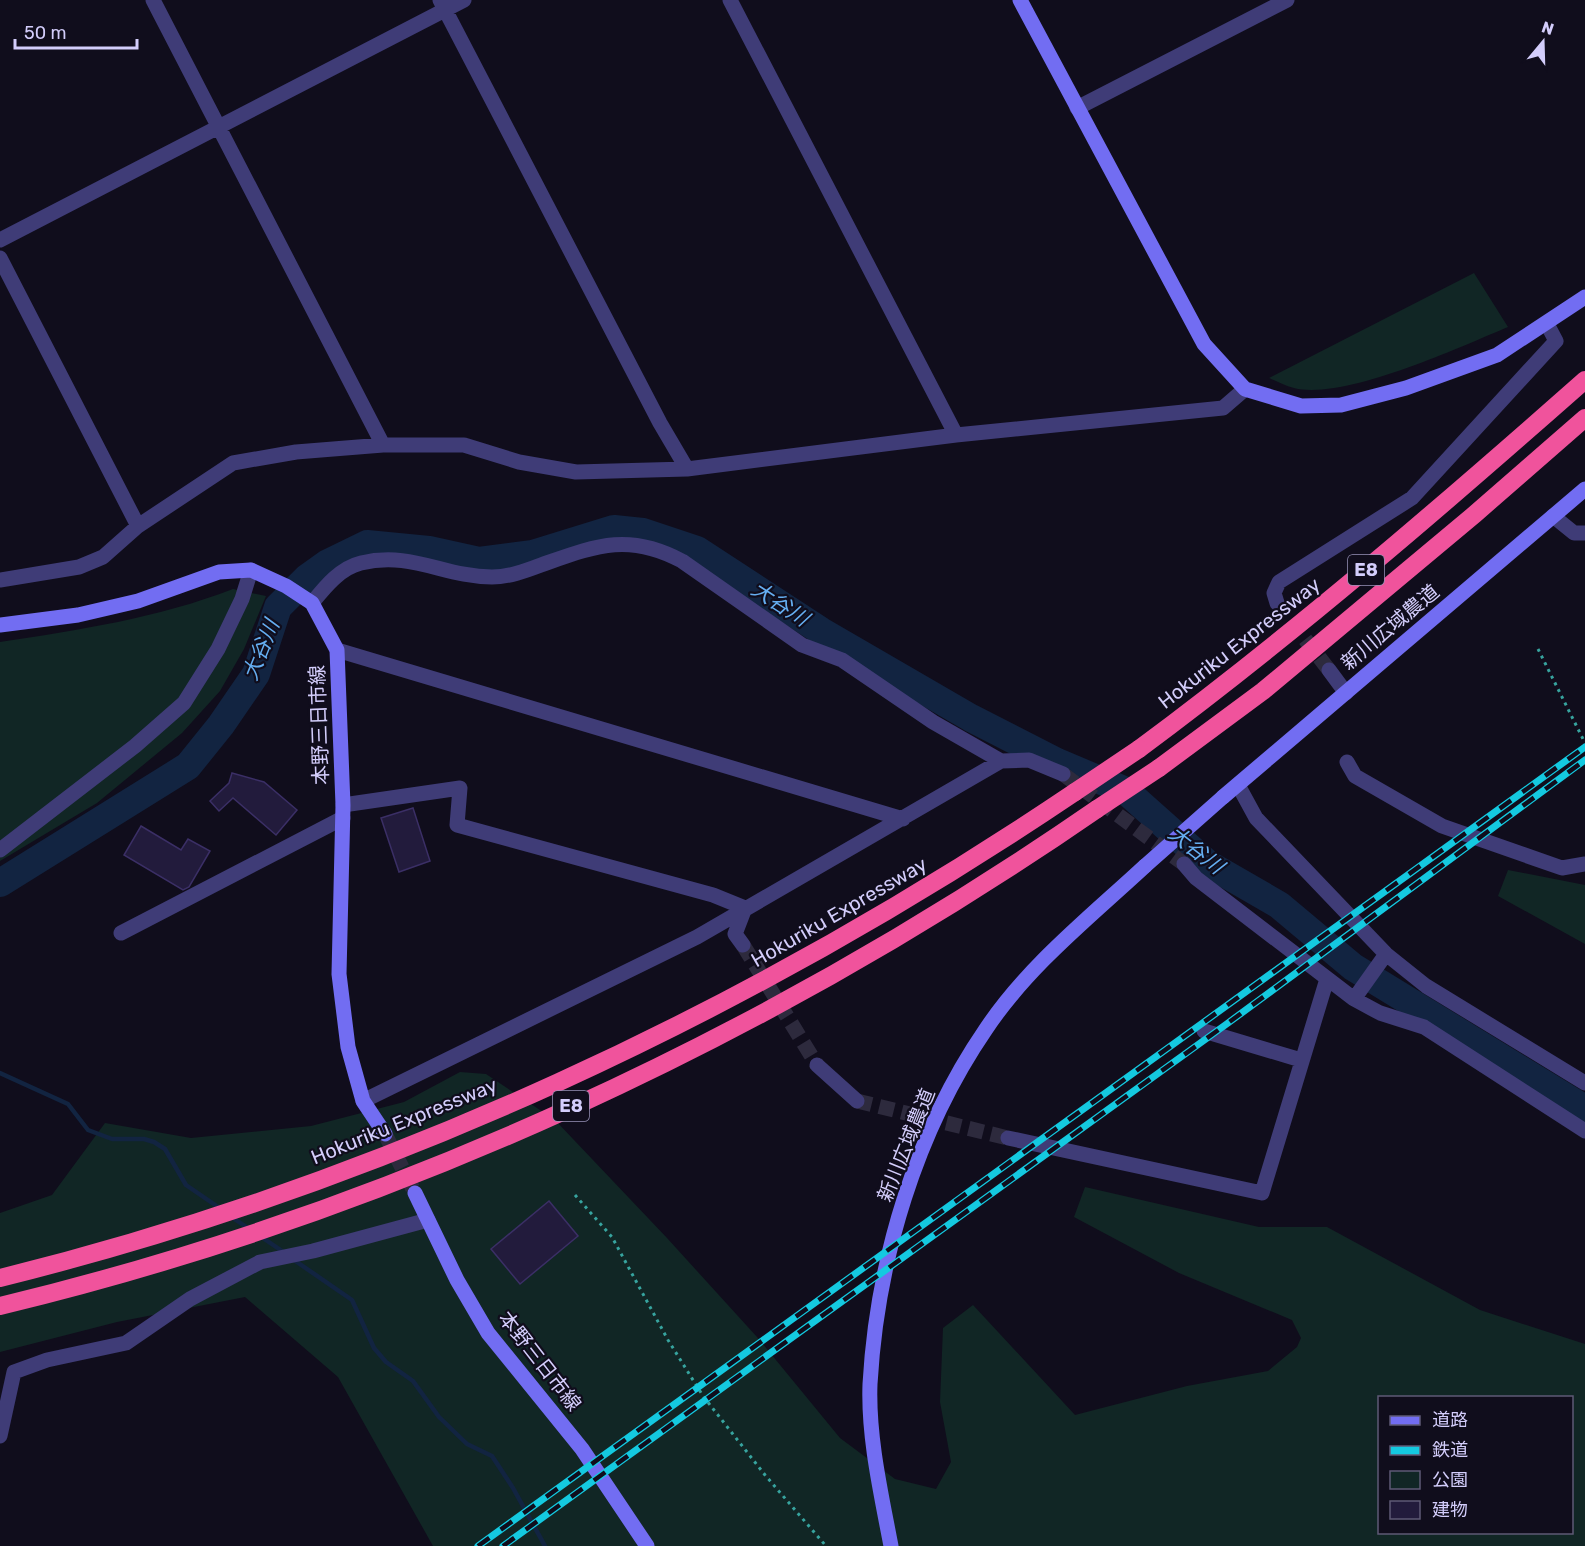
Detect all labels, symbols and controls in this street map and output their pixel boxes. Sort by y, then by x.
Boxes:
scale bar [15,12,136,50]
north arrow [1513,12,1573,72]
text: N [1539,17,1556,39]
text: 50 m [24,22,67,44]
road number: E8 [1348,555,1384,585]
street label: Hokuriku Expressway [1153,572,1325,714]
water label: 大谷川 [747,576,815,632]
street label: 新川広域農道 [1336,579,1444,675]
water label: 大谷川 [237,614,285,684]
street label: 本野三日市線 [305,665,333,785]
water label: 大谷川 [1164,820,1230,880]
street label: Hokuriku Expressway [747,852,931,972]
street label: Hokuriku Expressway [307,1073,501,1169]
street label: 新川広域農道 [872,1085,940,1205]
road number: E8 [553,1091,589,1121]
street label: 本野三日市線 [494,1306,586,1416]
legend [1378,1396,1573,1534]
text: 道路 [1432,1409,1468,1431]
text: 鉄道 [1432,1439,1468,1461]
text: 公園 [1432,1469,1468,1491]
text: 建物 [1432,1499,1468,1521]

